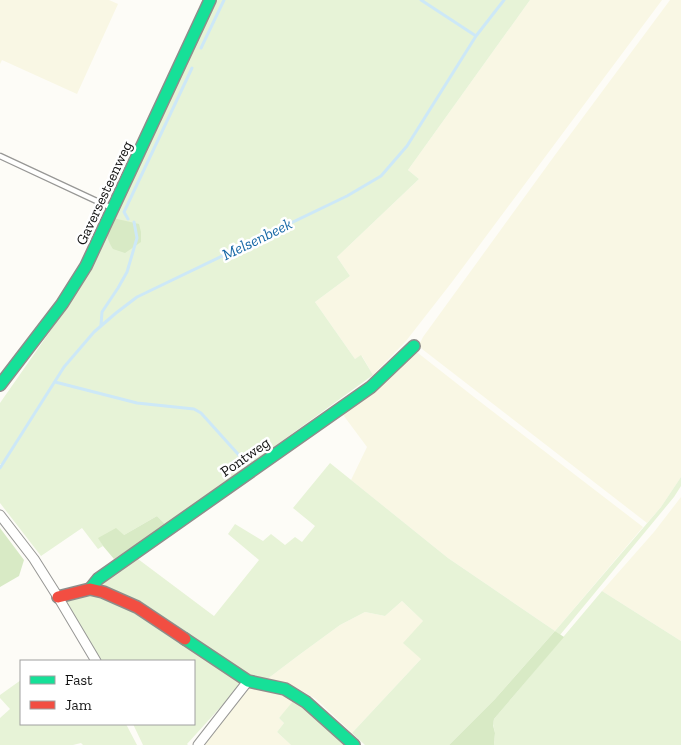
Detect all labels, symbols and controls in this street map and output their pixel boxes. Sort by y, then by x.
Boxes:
street label: Gaversesteenweg [72,138,136,248]
water label: Melsenbeek [219,214,295,264]
street label: Pontweg [217,433,273,481]
legend [20,660,195,725]
text: Fast [65,671,93,689]
text: Jam [65,696,92,714]

